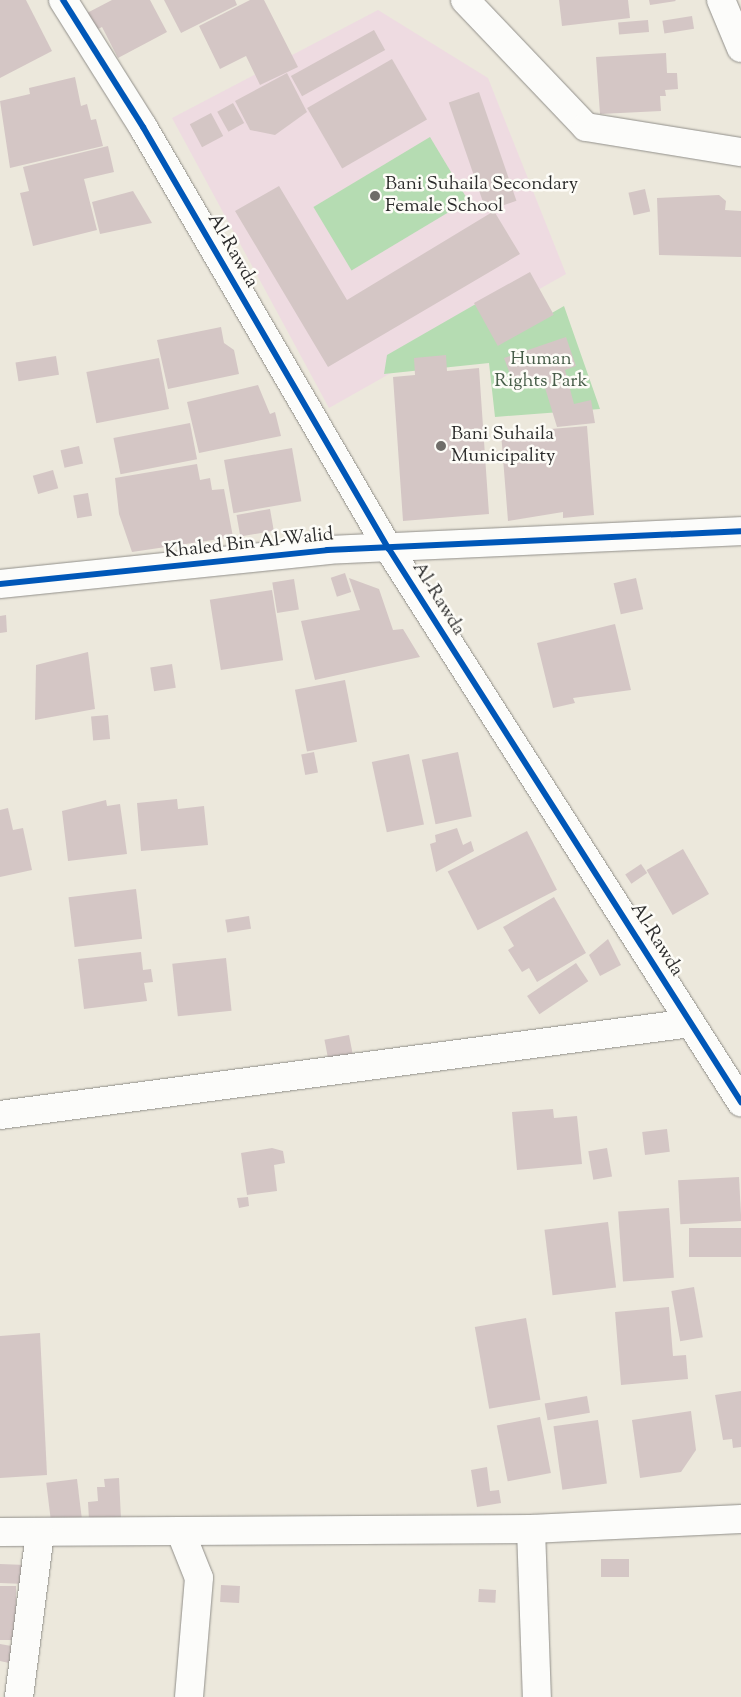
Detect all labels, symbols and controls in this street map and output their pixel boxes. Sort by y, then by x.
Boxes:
place label: Bani Suhaila Secondary Female School [385,174,578,218]
marker: Bani Suhaila Secondary Female School [369,190,381,202]
street label: Al-Rawda [202,210,262,292]
park label: Human Rights Park [494,349,588,393]
place label: Bani Suhaila Municipality [451,424,555,468]
marker: Bani Suhaila Municipality [435,440,447,452]
street label: Khaled Bin Al-Walid [163,524,335,564]
street label: Al-Rawda [407,558,469,640]
street label: Al-Rawda [625,899,687,981]

